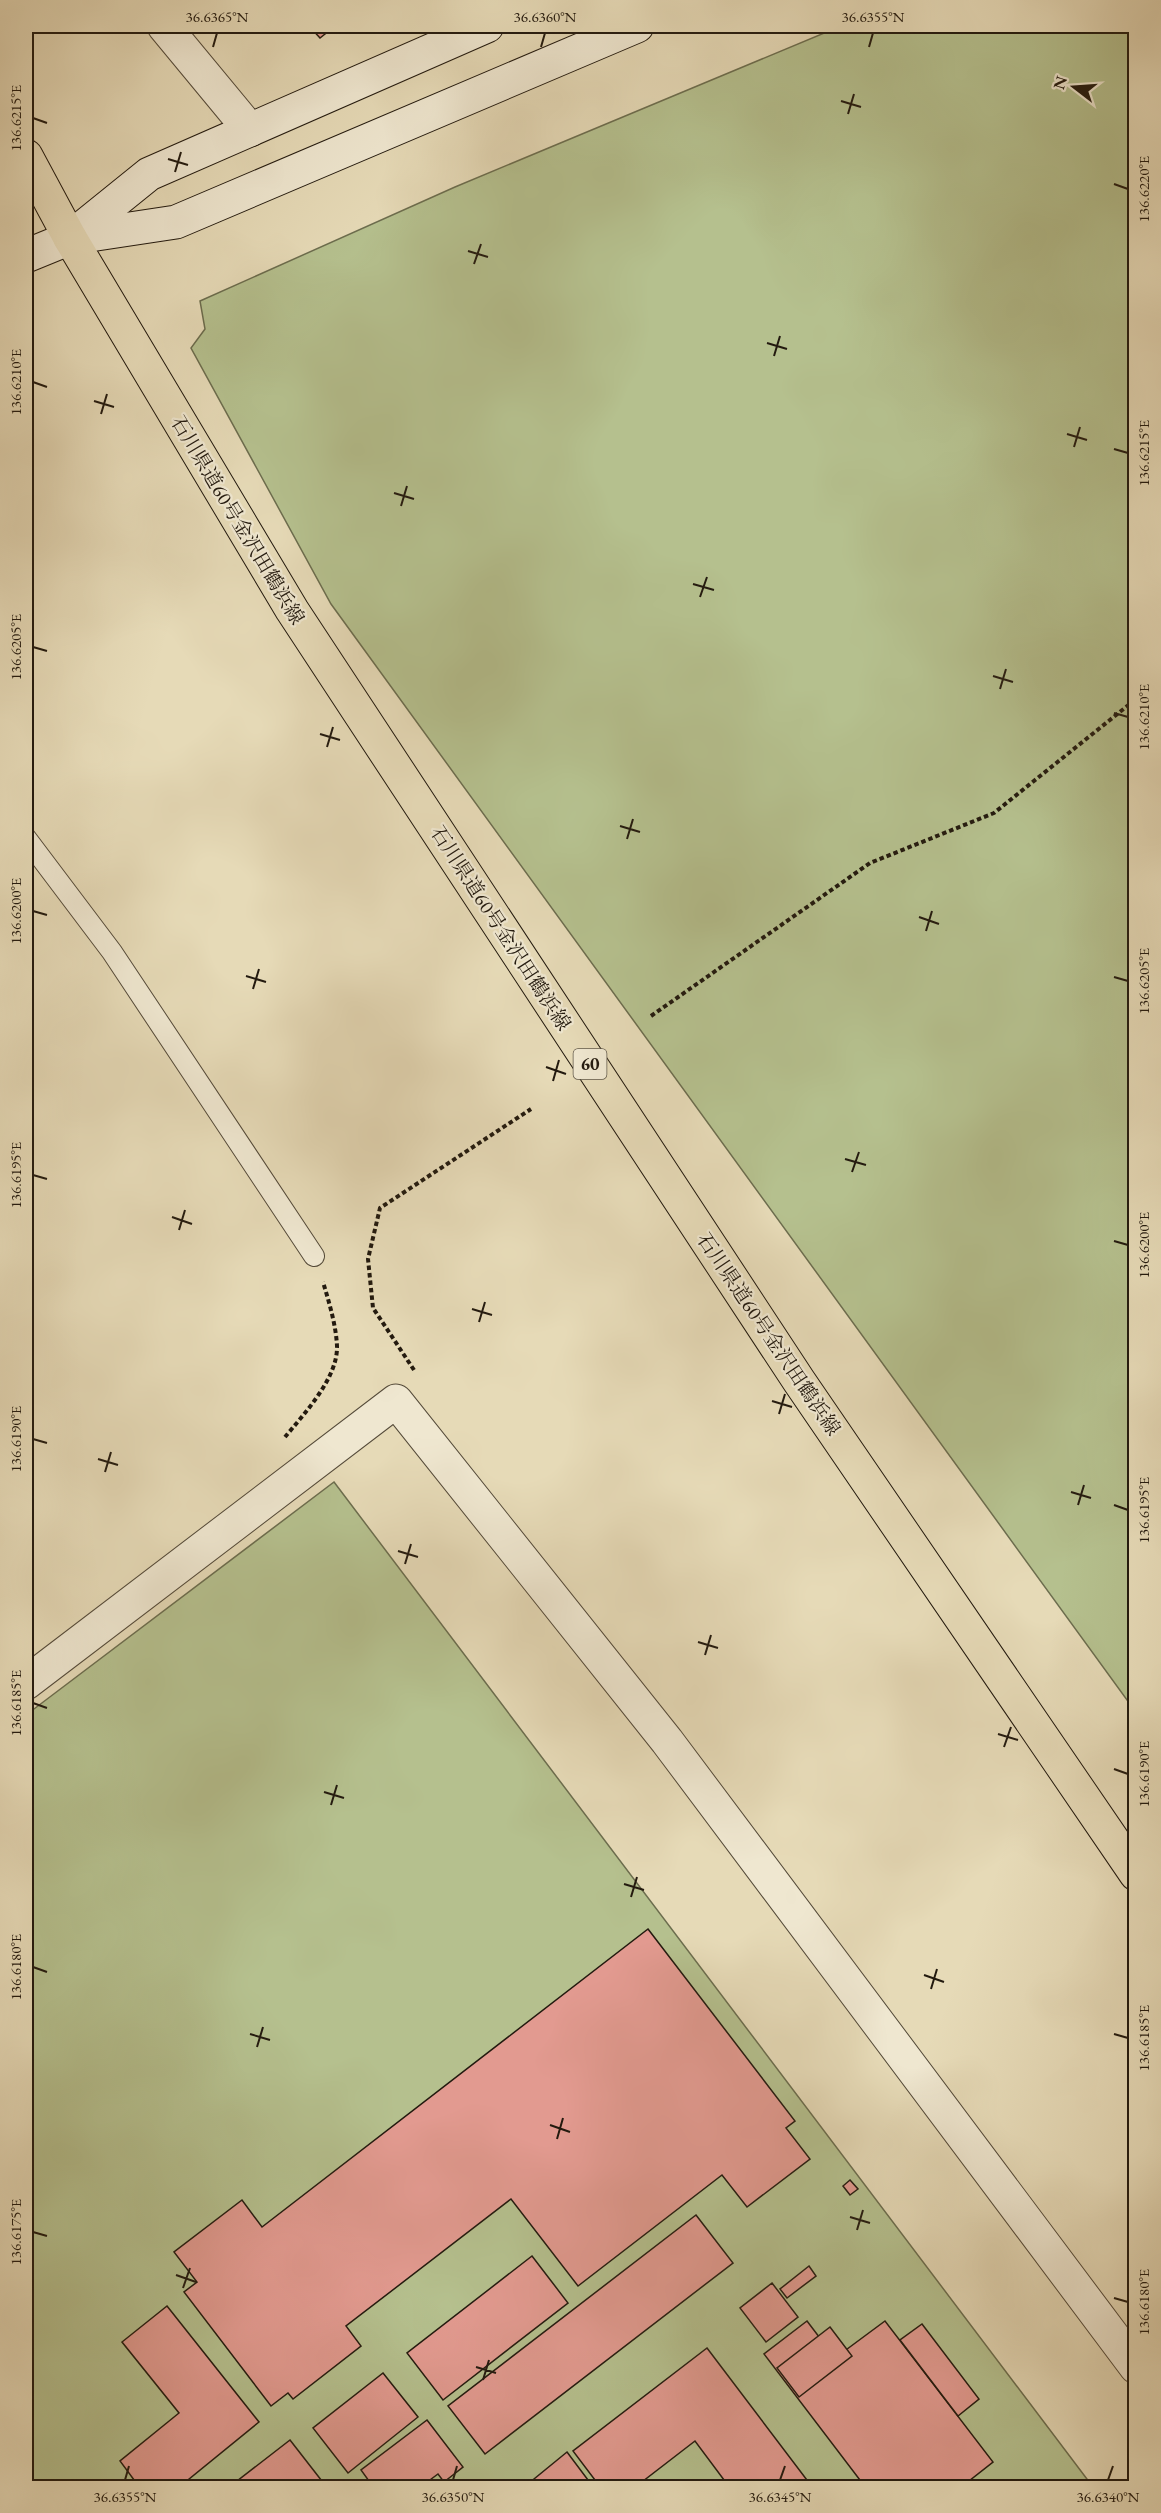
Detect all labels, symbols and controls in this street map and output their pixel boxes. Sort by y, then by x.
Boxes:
text: 36.6365°N [186,7,249,26]
text: 36.6360°N [514,7,577,26]
text: 36.6355°N [842,7,905,26]
north arrow [1044,57,1104,117]
text: N [1048,73,1072,92]
text: 136.6215°E [6,84,25,151]
text: 136.6220°E [1134,155,1153,222]
text: 136.6210°E [6,348,25,415]
street label: 石川県道60号金沢田鶴浜線 [165,411,311,629]
text: 136.6215°E [1134,419,1153,486]
text: 136.6205°E [6,613,25,680]
text: 136.6210°E [1134,683,1153,750]
street label: 石川県道60号金沢田鶴浜線 [425,821,577,1035]
text: 136.6200°E [6,877,25,944]
text: 136.6205°E [1134,947,1153,1014]
road number: 60 [574,1049,606,1079]
text: 136.6195°E [6,1141,25,1208]
text: 136.6200°E [1134,1211,1153,1278]
street label: 石川県道60号金沢田鶴浜線 [691,1228,847,1440]
text: 136.6190°E [6,1405,25,1472]
text: 136.6195°E [1134,1476,1153,1543]
text: 136.6185°E [6,1669,25,1736]
text: 136.6190°E [1134,1740,1153,1807]
text: 136.6180°E [6,1933,25,2000]
text: 136.6185°E [1134,2004,1153,2071]
text: 136.6175°E [6,2198,25,2265]
text: 136.6180°E [1134,2268,1153,2335]
text: 36.6355°N [94,2487,157,2506]
text: 36.6350°N [422,2487,485,2506]
text: 36.6345°N [749,2487,812,2506]
text: 36.6340°N [1077,2487,1140,2506]

